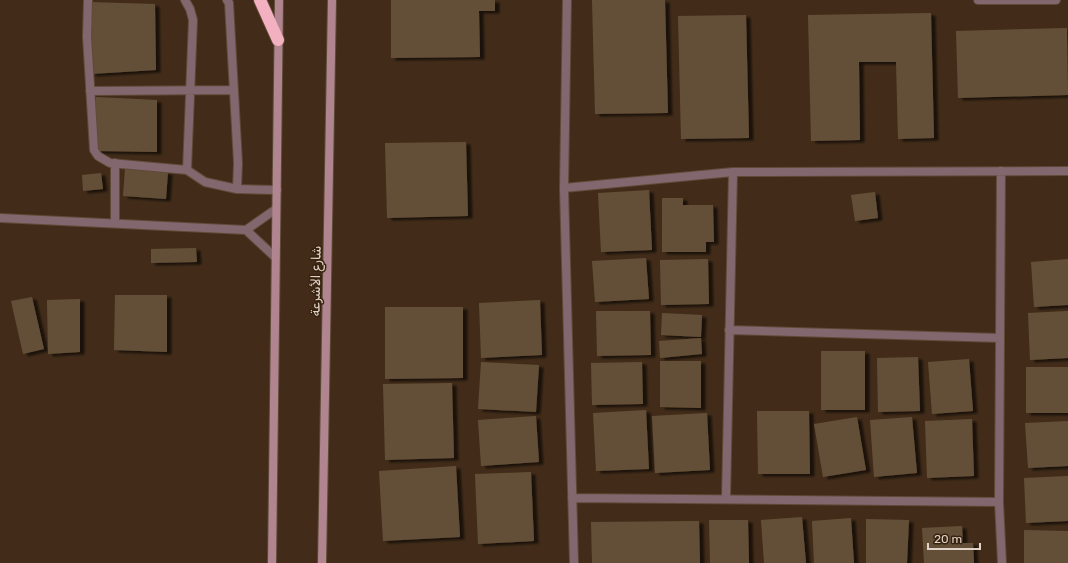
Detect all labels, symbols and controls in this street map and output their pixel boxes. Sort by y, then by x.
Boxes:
street label: شارع الأشرعة [307,245,326,317]
scale bar [928,525,980,551]
text: 20 m [934,532,962,546]

